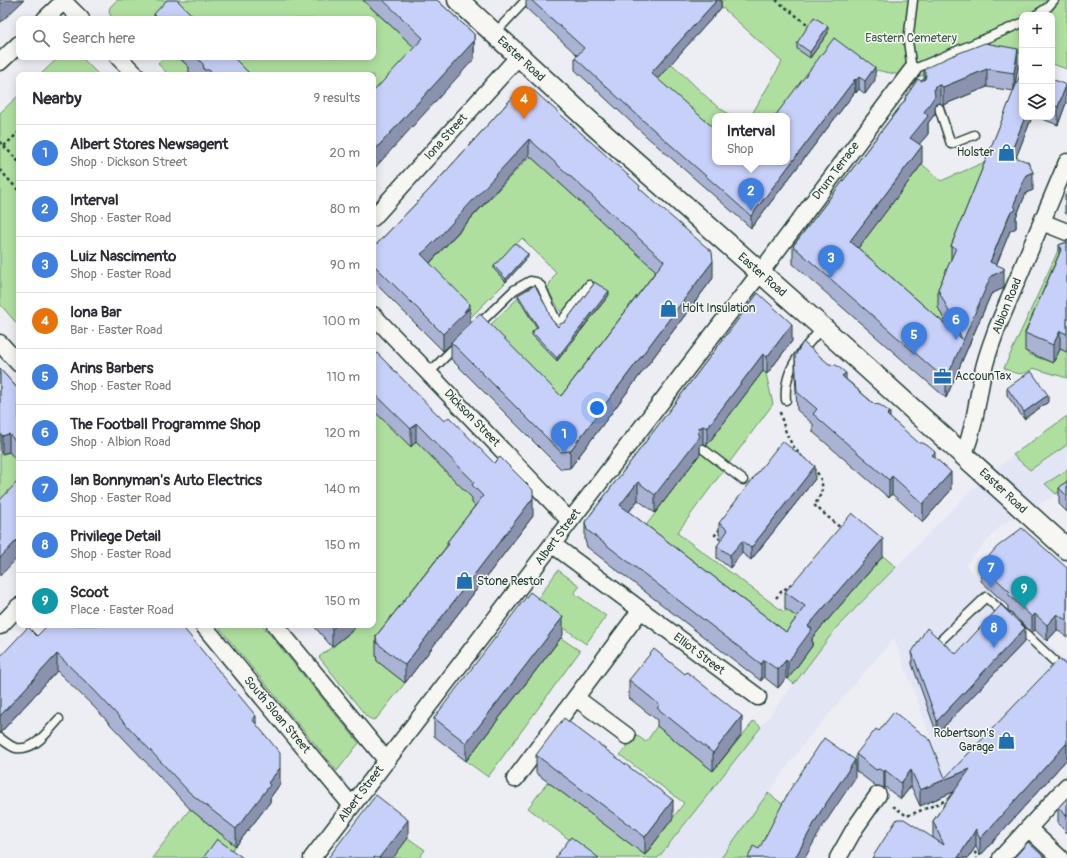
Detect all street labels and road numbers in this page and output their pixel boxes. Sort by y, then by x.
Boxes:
street label: Easter Road [494,33,548,85]
street label: Iona Street [421,111,471,163]
street label: Drum Terrace [809,139,863,203]
street label: Easter Road [735,250,790,300]
street label: Albion Road [989,276,1025,336]
street label: Dickson Street [441,386,503,450]
street label: Easter Road [976,465,1030,517]
street label: Albert Street [532,506,584,568]
street label: Elliot Street [670,630,728,678]
street label: South Sloan Street [240,673,314,757]
street label: Albert Street [335,763,387,825]

